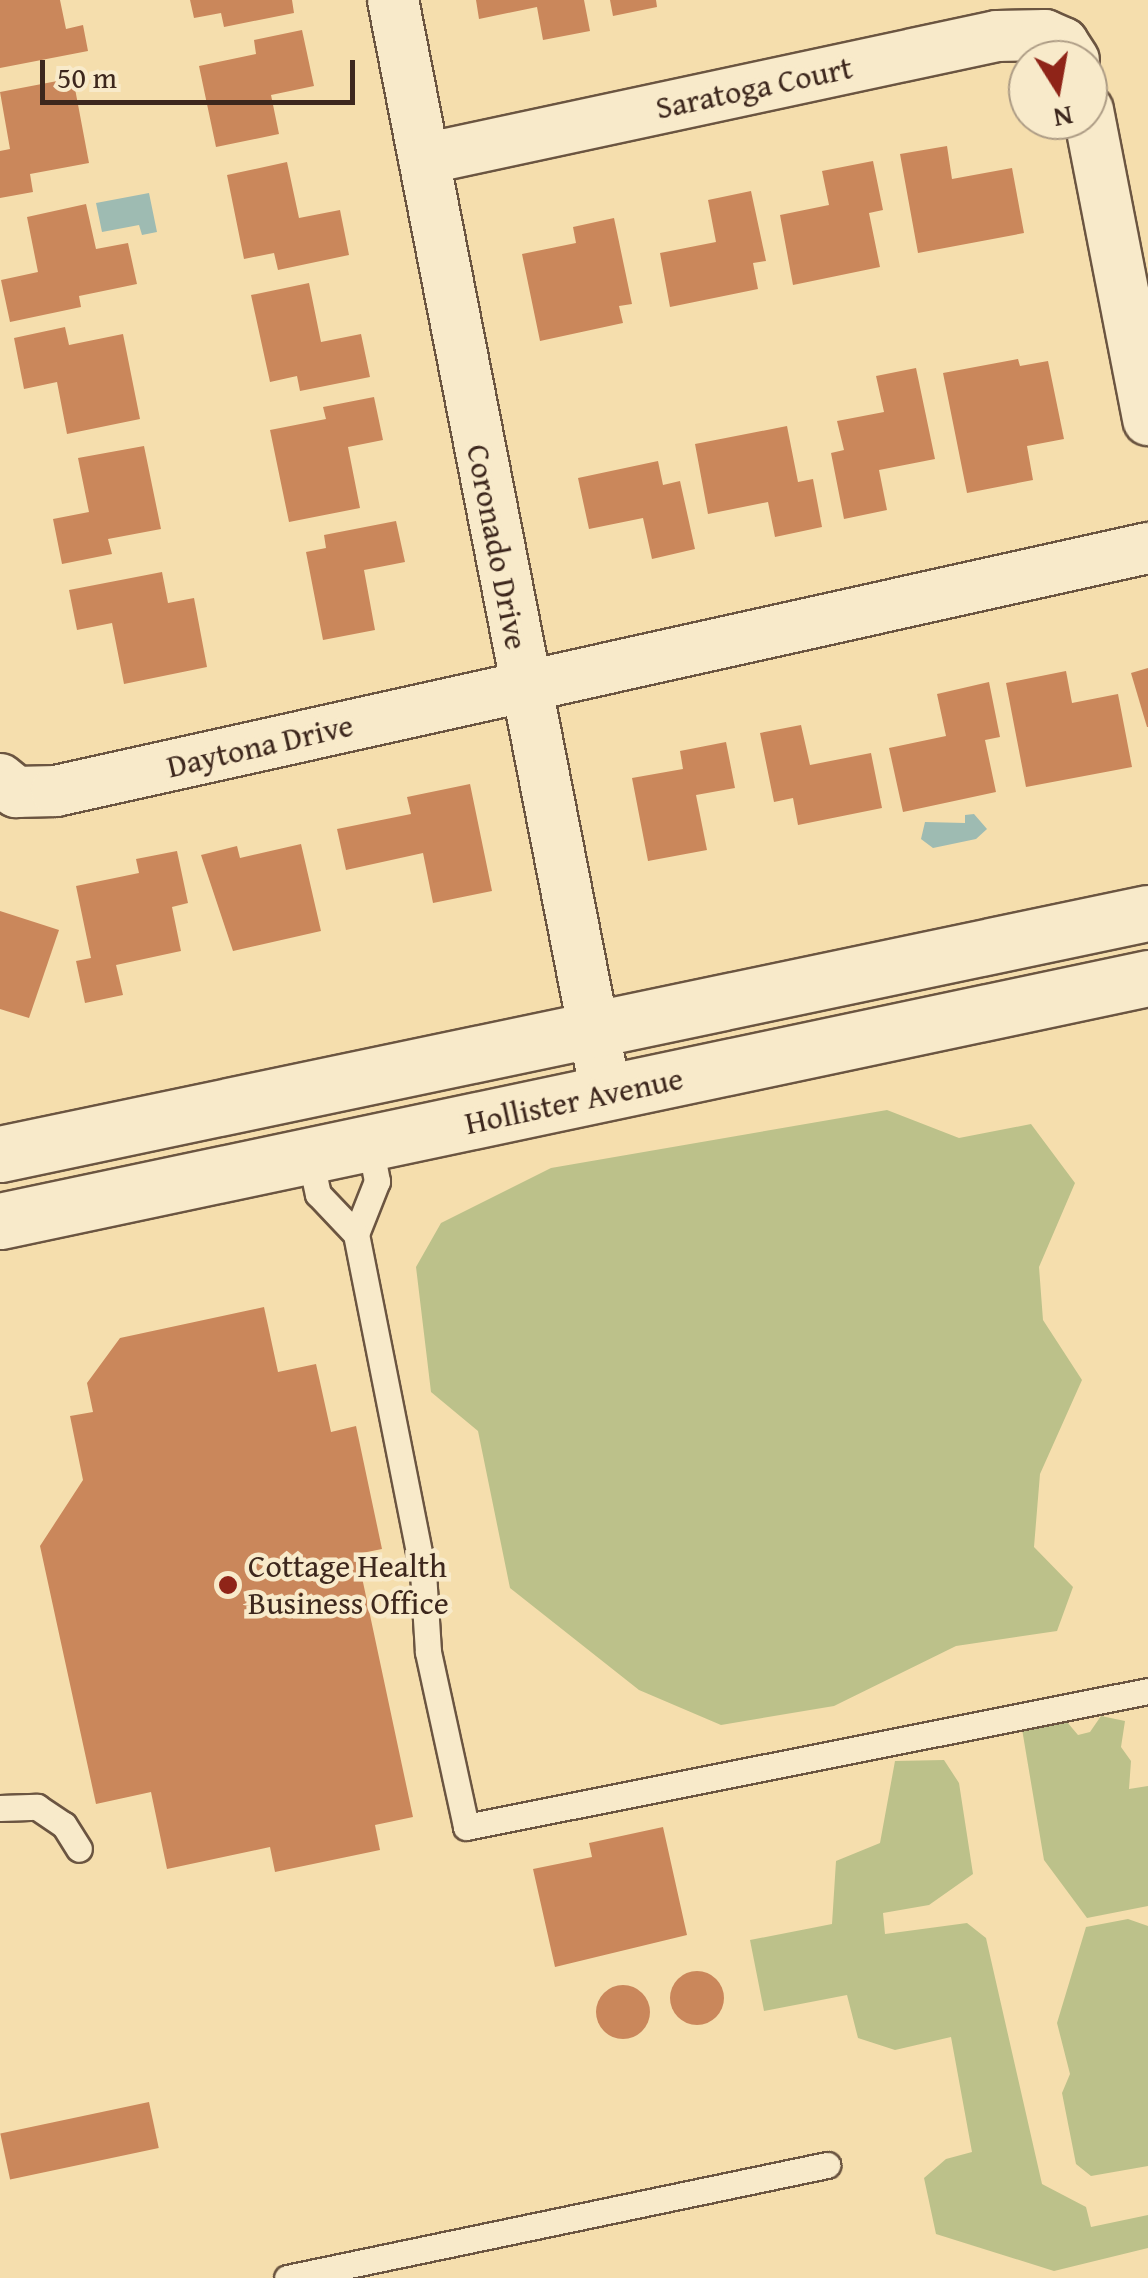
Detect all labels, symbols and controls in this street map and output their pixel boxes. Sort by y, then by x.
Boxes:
scale bar [45,40,360,102]
north arrow [1008,40,1108,140]
street label: Saratoga Court [652,48,856,128]
text: 50 m [57,55,117,99]
text: N [1050,96,1077,140]
street label: Coronado Drive [458,441,536,653]
street label: Daytona Drive [163,706,357,786]
street label: Hollister Avenue [461,1059,687,1143]
place label: Cottage Health Business Office [248,1548,449,1623]
marker: Cottage Health Business Office [217,1574,239,1596]

